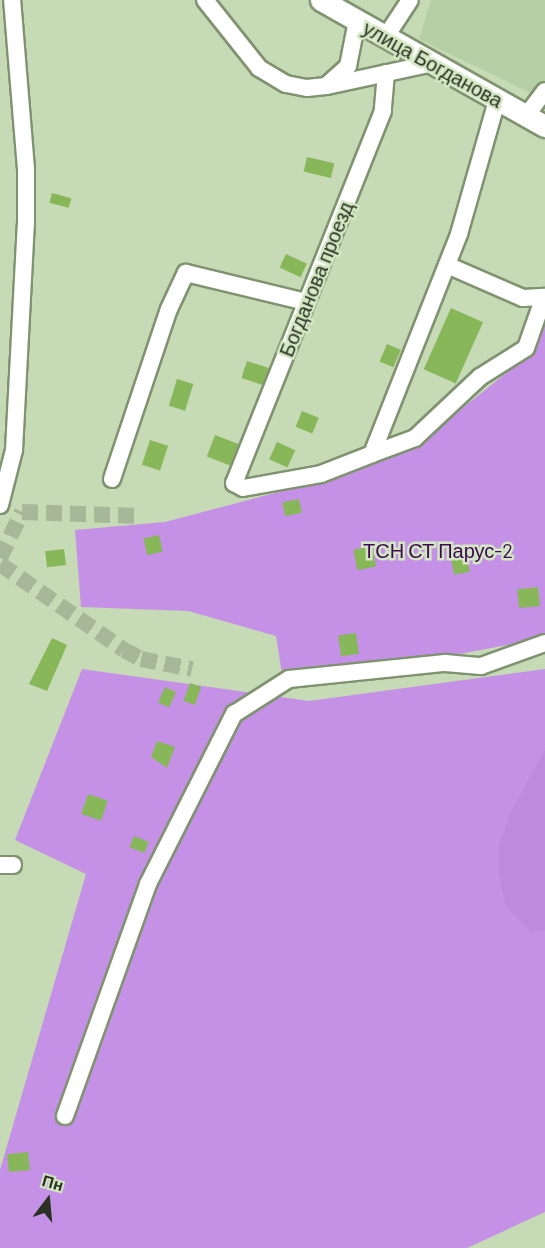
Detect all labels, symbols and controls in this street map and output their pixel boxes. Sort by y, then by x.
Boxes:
street label: улица Богданова [359,16,507,112]
street label: Богданова проезд [274,198,358,360]
park label: ТСН СТ Парус-2 [363,538,513,562]
north arrow [18,1170,78,1230]
text: Пн [40,1170,66,1194]

